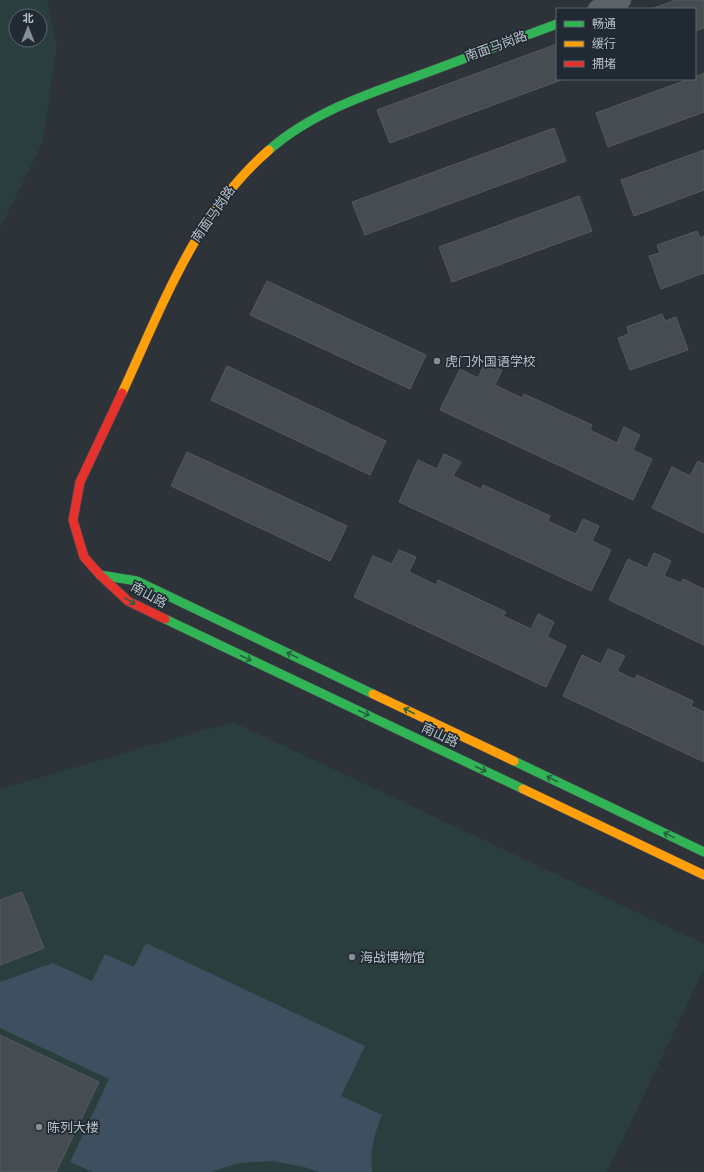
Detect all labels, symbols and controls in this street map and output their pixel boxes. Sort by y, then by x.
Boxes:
north arrow [8,8,48,48]
legend [556,8,696,80]
text: 北 [23,12,34,25]
text: 畅通 [592,17,616,31]
street label: 南面马岗路 [463,28,529,64]
text: 缓行 [592,37,616,51]
text: 拥堵 [592,57,616,71]
street label: 南面马岗路 [188,183,238,245]
place label: 虎门外国语学校 [445,354,536,369]
marker: 虎门外国语学校 [432,356,442,366]
street label: 南山路 [128,579,170,611]
one-way arrow [124,597,135,605]
one-way arrow [286,651,298,658]
one-way arrow [240,655,252,662]
one-way arrow [403,707,415,714]
one-way arrow [358,710,370,717]
street label: 南山路 [419,720,461,750]
one-way arrow [475,766,487,773]
one-way arrow [546,775,558,782]
one-way arrow [663,831,675,838]
place label: 海战博物馆 [360,950,425,965]
marker: 海战博物馆 [347,952,357,962]
place label: 陈列大楼 [47,1120,99,1135]
marker: 陈列大楼 [34,1122,44,1132]

